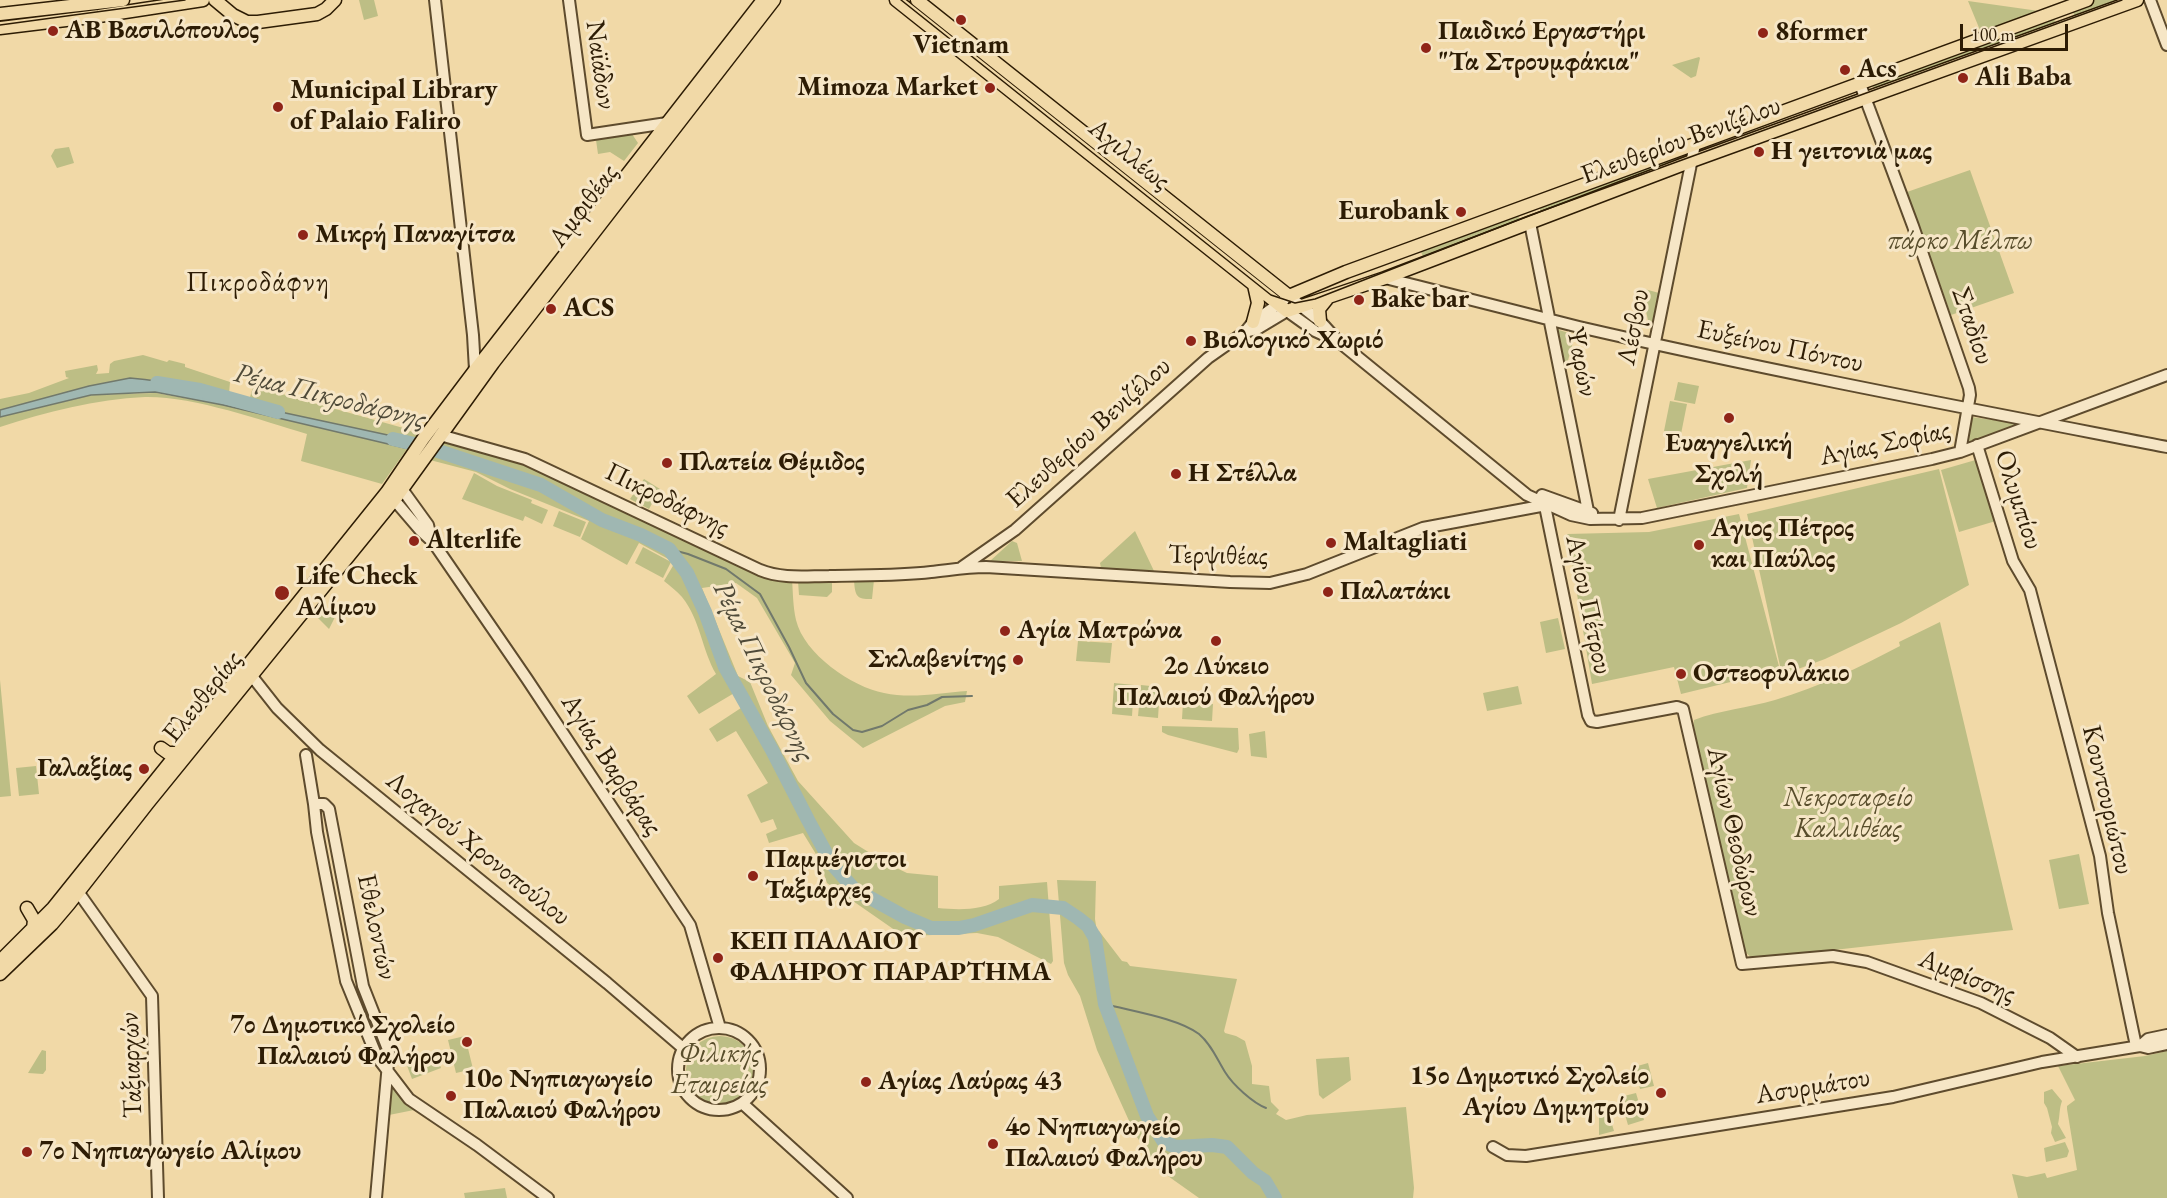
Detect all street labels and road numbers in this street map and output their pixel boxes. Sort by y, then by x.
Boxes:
street label: Ναϊάδων [578,18,622,112]
street label: Ελευθερίου Βενιζέλου [1577,90,1785,192]
street label: Αχιλλέως [1082,112,1176,198]
street label: Αμφιθέας [542,158,626,254]
street label: Σταδίου [1944,283,2000,369]
street label: Λέσβου [1611,286,1657,368]
street label: Ευξείνου Πόντου [1694,314,1866,380]
street label: Ψαρών [1558,325,1604,399]
street label: Ελευθερίου Βενιζέλου [1000,351,1178,515]
street label: Αγίας Σοφίας [1817,414,1953,474]
street label: Ολυμπίου [1987,446,2049,554]
street label: Πικροδάφνης [600,456,734,544]
street label: Αγίου Πέτρου [1557,533,1619,677]
street label: Τερψιθέας [1168,539,1268,573]
street label: Ελευθερίας [156,645,250,749]
street label: Αγίας Βαρβάρας [553,688,669,842]
street label: Κουντουριώτου [2074,722,2140,878]
street label: Αγίων Θεοδώρων [1699,744,1769,920]
street label: Λοχαγού Χρονοπούλου [379,765,577,933]
street label: Εθελοντών [349,871,403,983]
street label: Αμφίσσης [1914,943,2020,1011]
street label: Ταξιαρχών [114,1011,150,1119]
street label: Ασυρμάτου [1754,1062,1872,1112]

